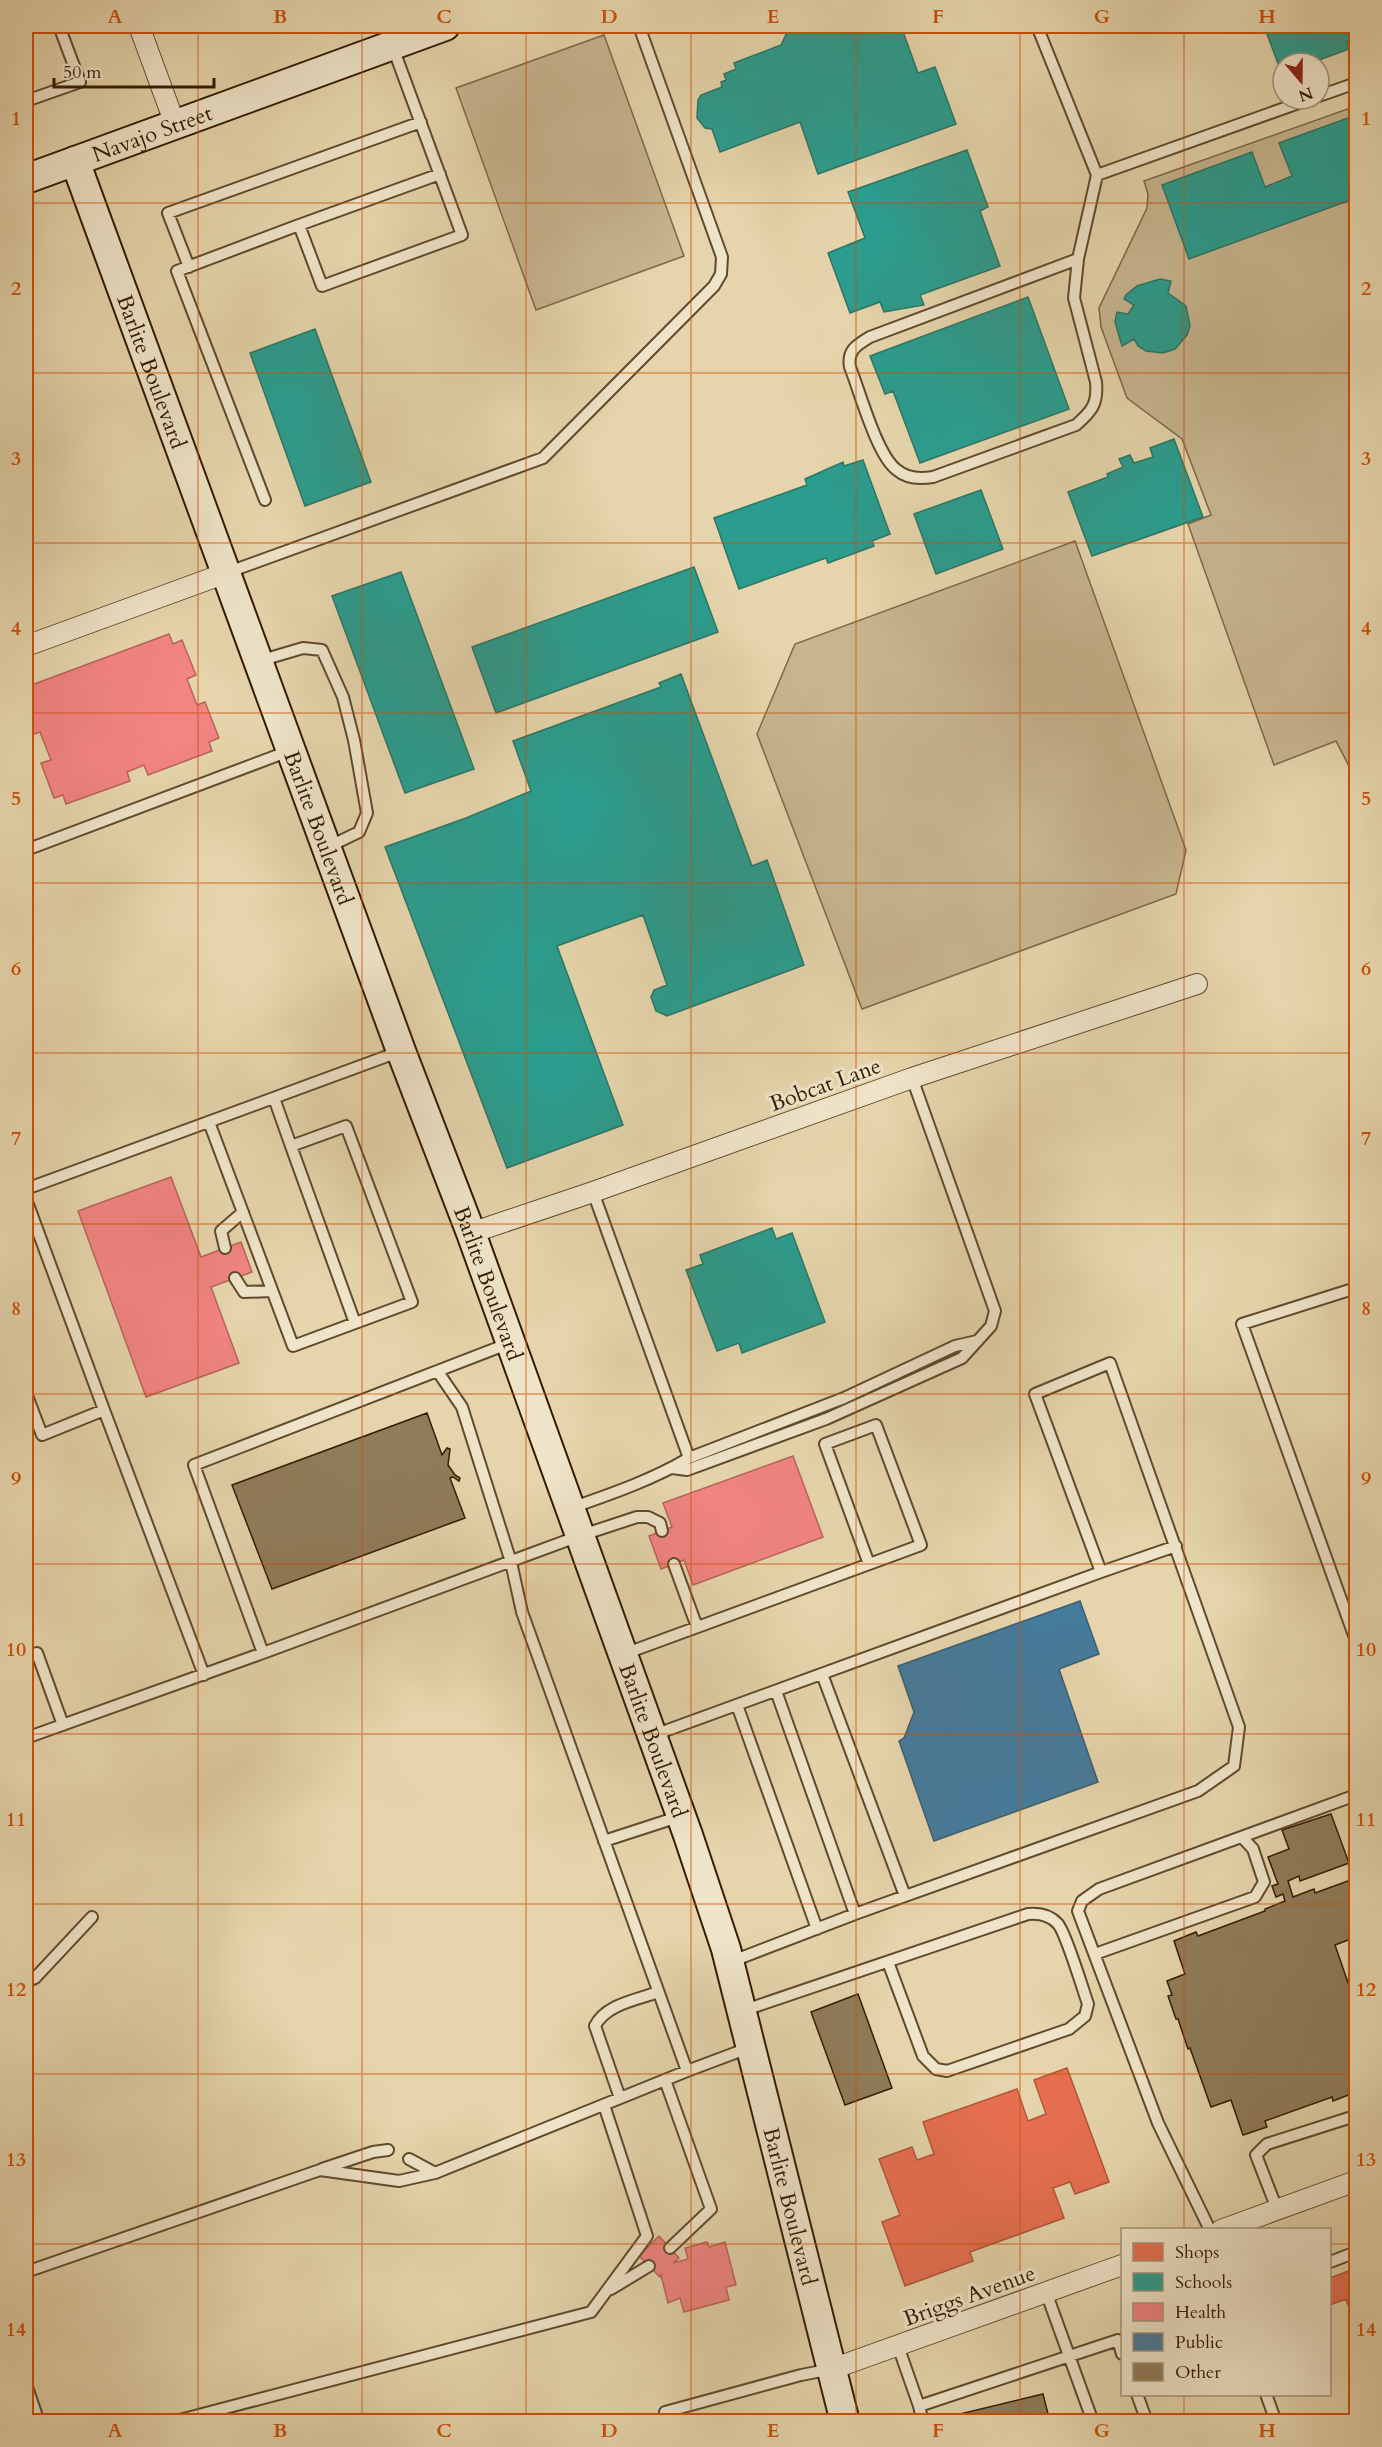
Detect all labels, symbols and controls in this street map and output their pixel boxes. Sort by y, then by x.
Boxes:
text: A [107,3,123,30]
text: B [273,3,287,30]
text: C [436,3,452,30]
text: D [600,3,618,30]
text: E [767,3,779,30]
text: F [932,3,944,30]
text: G [1094,3,1110,30]
text: H [1258,3,1276,30]
scale bar [54,51,214,89]
north arrow [1271,51,1331,111]
text: 50 m [63,60,102,85]
text: N [1295,81,1316,107]
street label: Navajo Street [88,98,217,170]
text: 1 [11,105,21,132]
text: 1 [1361,105,1371,132]
text: 2 [11,275,21,302]
text: 2 [1361,275,1371,302]
street label: Barlite Boulevard [109,290,193,453]
text: 3 [11,445,21,472]
text: 3 [1361,445,1371,472]
text: 4 [11,615,21,642]
text: 4 [1361,615,1371,642]
street label: Barlite Boulevard [276,747,360,910]
text: 5 [11,785,21,812]
text: 5 [1361,785,1371,812]
text: 6 [11,955,21,982]
text: 6 [1361,955,1371,982]
street label: Bobcat Lane [766,1051,885,1119]
text: 7 [11,1125,21,1152]
text: 7 [1361,1125,1371,1152]
street label: Barlite Boulevard [446,1202,530,1365]
text: 8 [11,1295,21,1322]
text: 8 [1361,1295,1371,1322]
text: 9 [11,1465,21,1492]
text: 9 [1361,1465,1371,1492]
text: 10 [6,1636,26,1663]
text: 10 [1356,1636,1376,1663]
street label: Barlite Boulevard [611,1659,695,1822]
text: 11 [6,1806,26,1833]
text: 11 [1356,1806,1376,1833]
text: 12 [6,1976,26,2003]
text: 12 [1356,1976,1376,2003]
street label: Barlite Boulevard [755,2124,824,2289]
text: 13 [6,2146,26,2173]
text: 13 [1356,2146,1376,2173]
legend [1121,2228,1331,2396]
text: Shops [1175,2240,1219,2265]
street label: Briggs Avenue [899,2258,1040,2334]
text: Schools [1175,2270,1232,2295]
text: Health [1175,2300,1226,2325]
text: 14 [6,2316,26,2343]
text: 14 [1356,2316,1376,2343]
text: Public [1175,2330,1223,2355]
text: Other [1175,2360,1221,2385]
text: A [107,2417,123,2444]
text: B [273,2417,287,2444]
text: C [436,2417,452,2444]
text: D [600,2417,618,2444]
text: E [767,2417,779,2444]
text: F [932,2417,944,2444]
text: G [1094,2417,1110,2444]
text: H [1258,2417,1276,2444]

